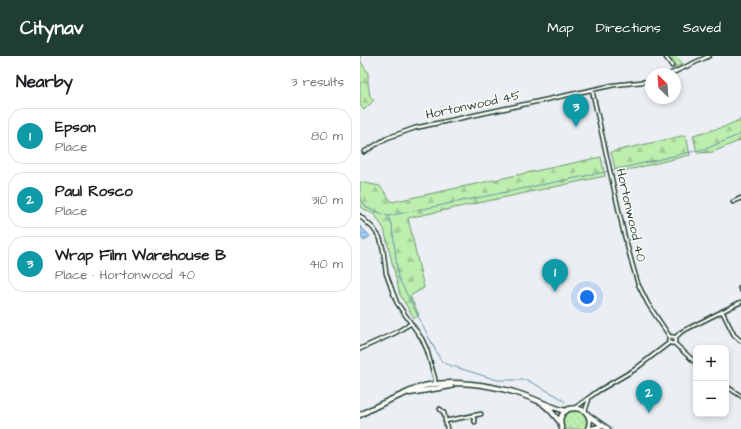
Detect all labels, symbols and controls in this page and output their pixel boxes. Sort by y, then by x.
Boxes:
text: Citynav [20,15,83,42]
text: Map [547,18,574,38]
text: Directions [596,18,661,38]
text: Saved [683,18,721,38]
north arrow [645,68,681,104]
text: Nearby [16,70,73,94]
text: 3 results [291,73,344,91]
street label: Hortonwood 45 [424,86,522,124]
pin: 3 [563,94,589,127]
text: Epson [55,117,96,138]
text: 1 [29,127,31,145]
text: 80 m [311,127,343,145]
text: Place [55,138,87,156]
street label: Hortonwood 40 [611,166,651,264]
text: Paul Rosco [55,181,133,202]
text: 2 [26,191,34,209]
text: 310 m [311,191,343,209]
text: Place [55,202,87,220]
text: Wrap Film Warehouse B [55,245,226,266]
text: 3 [27,255,33,273]
text: 410 m [309,255,343,273]
pin: 1 [542,259,568,292]
text: Place · Hortonwood 40 [55,266,195,284]
your location [577,287,597,307]
map controls [693,345,729,417]
button: + [693,345,729,381]
pin: 2 [636,380,662,413]
button: − [693,381,729,417]

